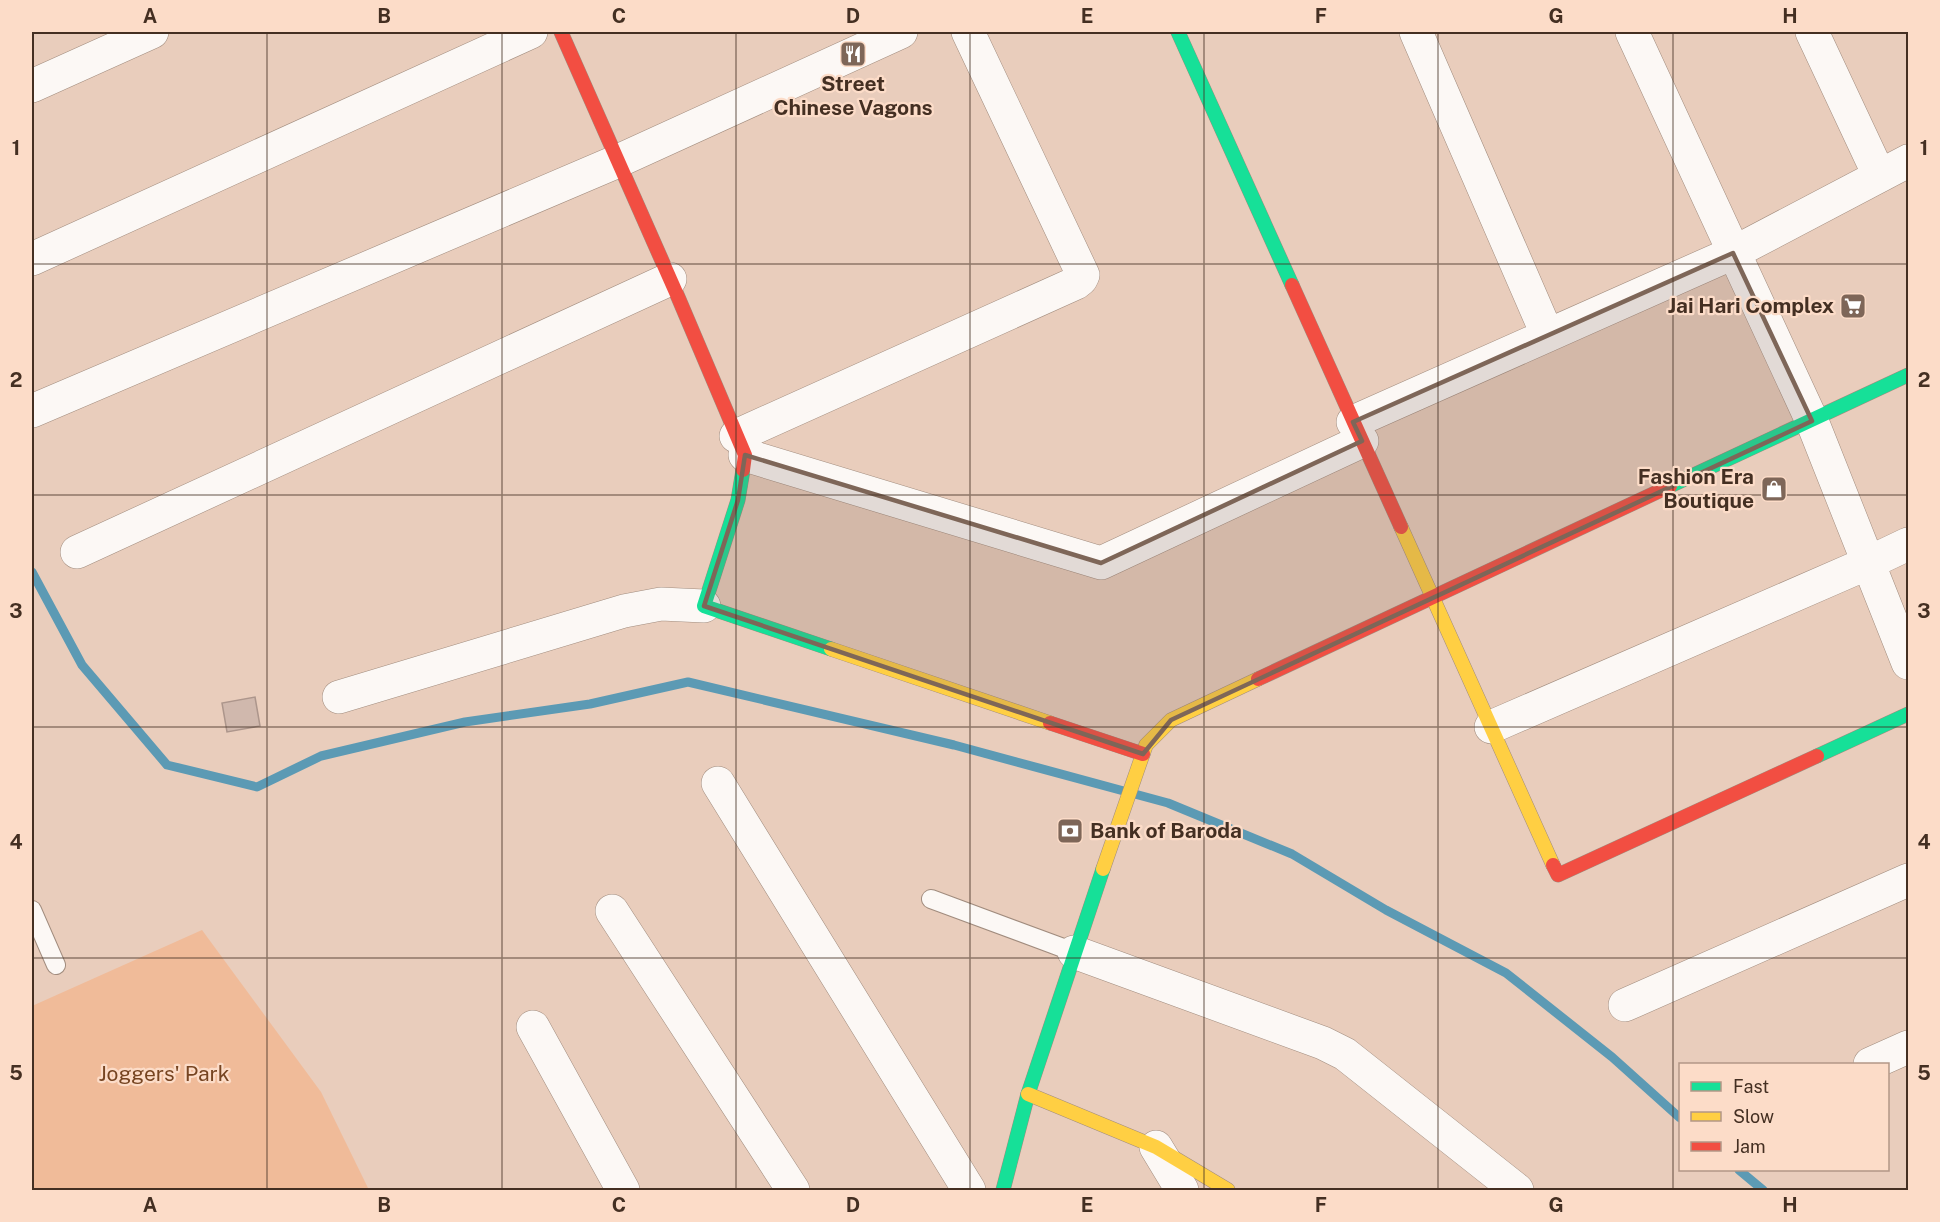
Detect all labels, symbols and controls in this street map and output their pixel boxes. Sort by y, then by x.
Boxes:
text: A [143,4,157,28]
text: B [377,4,391,28]
text: C [612,4,626,28]
text: D [846,4,860,28]
text: E [1081,4,1093,28]
text: F [1315,4,1327,28]
text: G [1548,4,1564,28]
text: H [1782,4,1798,28]
restaurant icon: Street Chinese Vagons [838,39,868,69]
place label: Street Chinese Vagons [773,71,933,120]
text: 1 [12,136,20,160]
text: 1 [1920,136,1928,160]
supermarket icon: Jai Hari Complex [1838,291,1868,321]
place label: Jai Hari Complex [1668,293,1834,318]
text: 2 [10,368,22,392]
text: 2 [1918,368,1930,392]
place label: Fashion Era Boutique [1638,464,1754,513]
shop icon: Fashion Era Boutique [1759,474,1789,504]
text: 3 [9,599,23,623]
text: 3 [1917,599,1931,623]
bank icon: Bank of Baroda [1055,816,1085,846]
place label: Bank of Baroda [1090,818,1242,843]
text: 4 [9,830,23,854]
text: 4 [1917,830,1931,854]
text: 5 [9,1061,23,1085]
park label: Joggers' Park [98,1061,230,1086]
text: 5 [1917,1061,1931,1085]
legend [1679,1063,1889,1171]
text: Fast [1733,1076,1769,1097]
text: Slow [1733,1106,1774,1127]
text: Jam [1733,1136,1766,1157]
text: A [143,1193,157,1217]
text: B [377,1193,391,1217]
text: C [612,1193,626,1217]
text: D [846,1193,860,1217]
text: E [1081,1193,1093,1217]
text: F [1315,1193,1327,1217]
text: G [1548,1193,1564,1217]
text: H [1782,1193,1798,1217]

